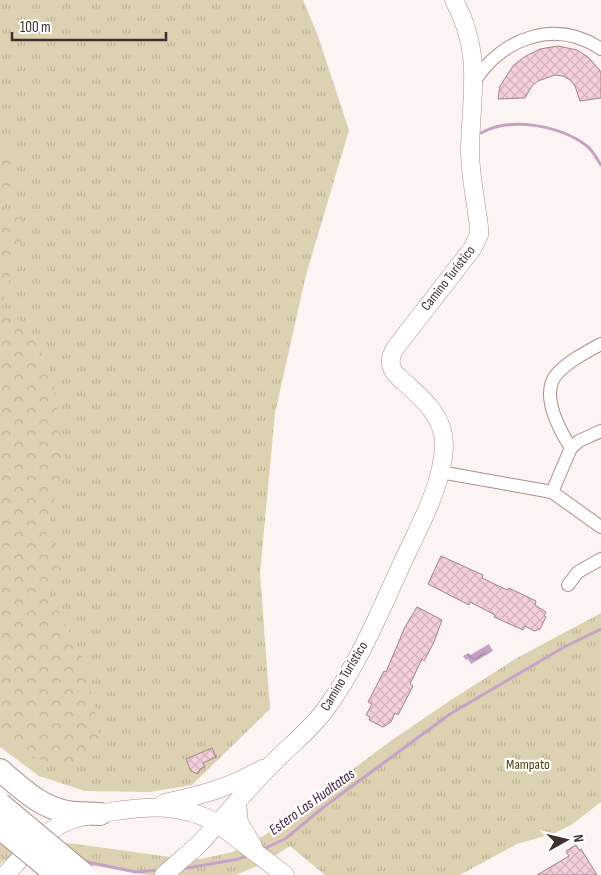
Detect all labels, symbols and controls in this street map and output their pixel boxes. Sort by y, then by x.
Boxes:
scale bar [12,10,166,42]
text: 100 m [20,18,51,37]
street label: Camino Turístico [417,242,479,314]
street label: Camino Turístico [317,638,371,714]
park label: Mampato [506,756,550,773]
water label: Estero Las Hualtatas [265,764,359,840]
north arrow [541,815,591,865]
text: N [569,833,587,843]

